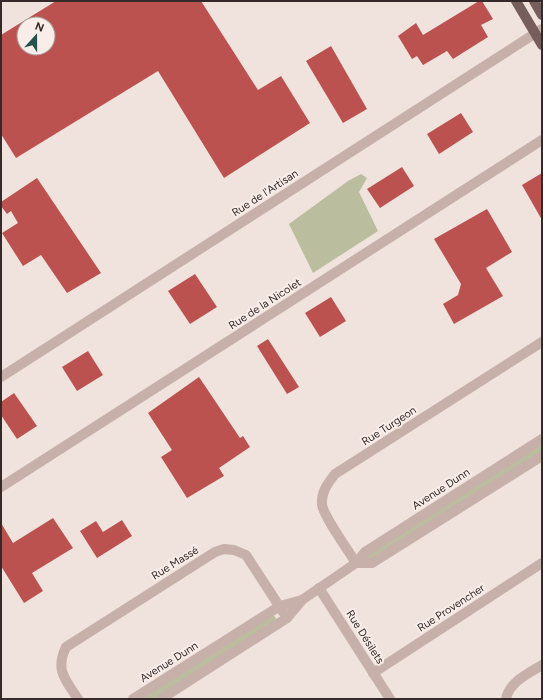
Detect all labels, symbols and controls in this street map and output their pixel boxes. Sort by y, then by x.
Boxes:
north arrow [16,16,56,56]
text: N [33,20,46,35]
street label: Rue de l'Artisan [229,167,301,219]
street label: Rue de la Nicolet [226,276,304,332]
street label: Rue Turgeon [359,404,419,448]
street label: Avenue Dunn [410,466,472,512]
street label: Rue Massé [149,543,201,583]
street label: Rue Provencher [415,581,487,635]
street label: Rue Désilets [343,608,387,666]
street label: Avenue Dunn [138,639,200,685]

